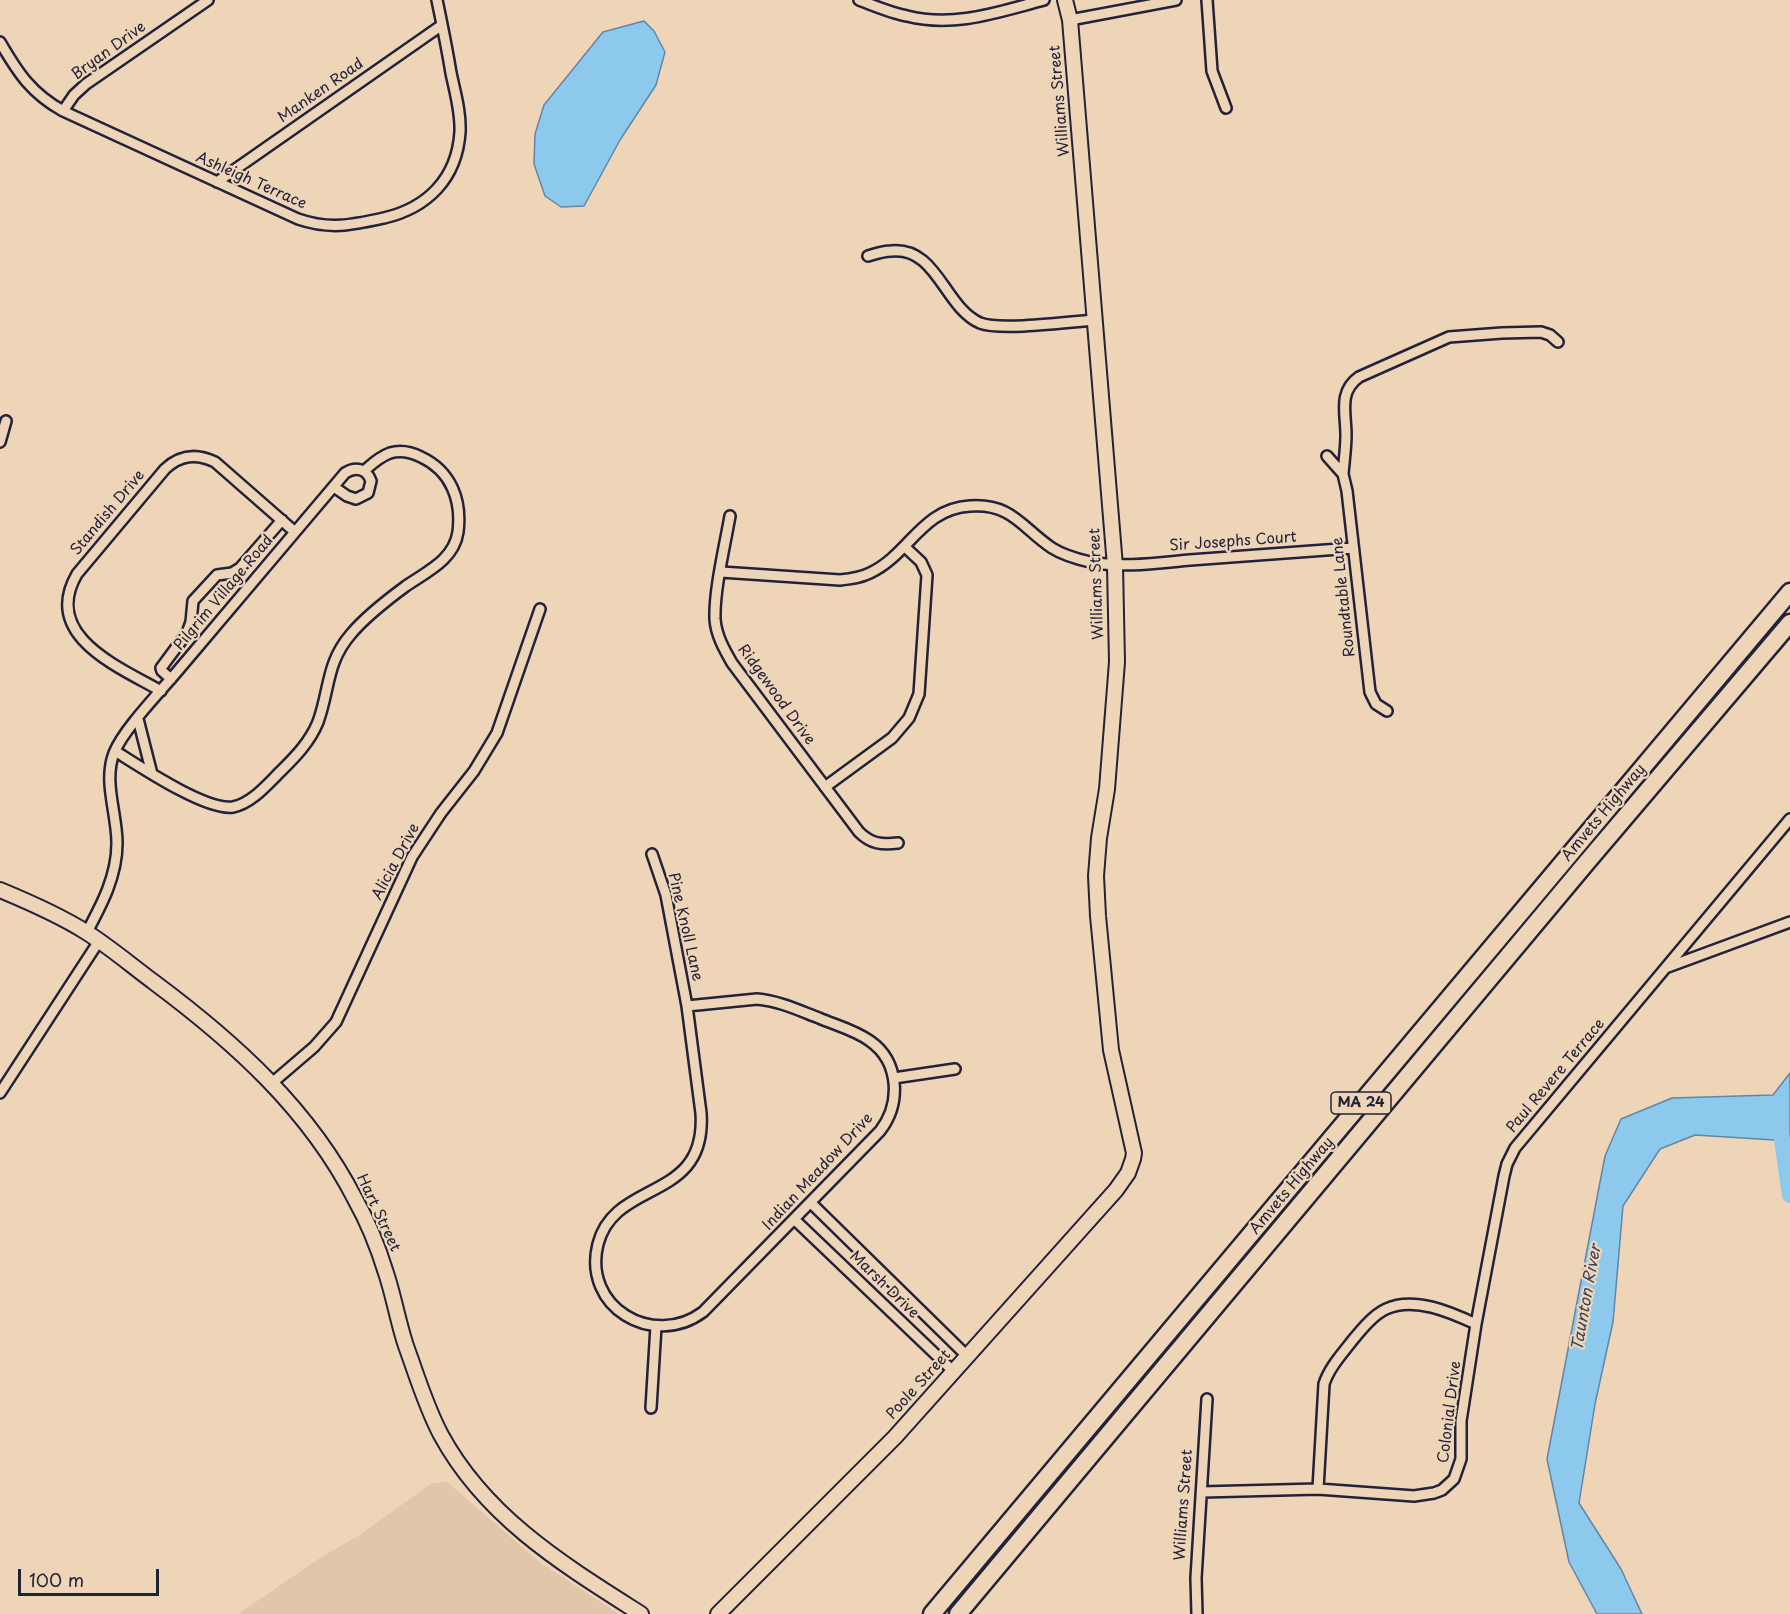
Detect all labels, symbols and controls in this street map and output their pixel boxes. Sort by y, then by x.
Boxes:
street label: Bryan Drive [68,18,150,84]
street label: Williams Street [1046,45,1074,157]
street label: Manken Road [275,55,367,127]
street label: Ashleigh Terrace [193,149,309,213]
street label: Standish Drive [67,467,149,559]
street label: Williams Street [1086,528,1108,640]
street label: Sir Josephs Court [1169,529,1297,555]
street label: Pilgrim Village Road [171,532,277,654]
street label: Roundtable Lane [1329,536,1359,658]
street label: Ridgewood Drive [734,641,818,749]
street label: Amvets Highway [1558,761,1650,865]
street label: Alicia Drive [368,821,424,903]
street label: Pine Knoll Lane [664,871,706,983]
street label: Paul Revere Terrace [1503,1015,1609,1137]
road number: MA 24 [1331,1092,1391,1114]
street label: Indian Meadow Drive [759,1110,877,1234]
street label: Amvets Highway [1246,1134,1338,1238]
street label: Hart Street [352,1171,404,1255]
water label: Taunton River [1568,1243,1606,1353]
street label: Marsh Drive [846,1248,922,1322]
street label: Poole Street [883,1346,955,1424]
street label: Colonial Drive [1435,1360,1465,1464]
street label: Williams Street [1171,1449,1197,1561]
scale bar [21,1557,162,1595]
text: 100 m [29,1566,84,1593]

